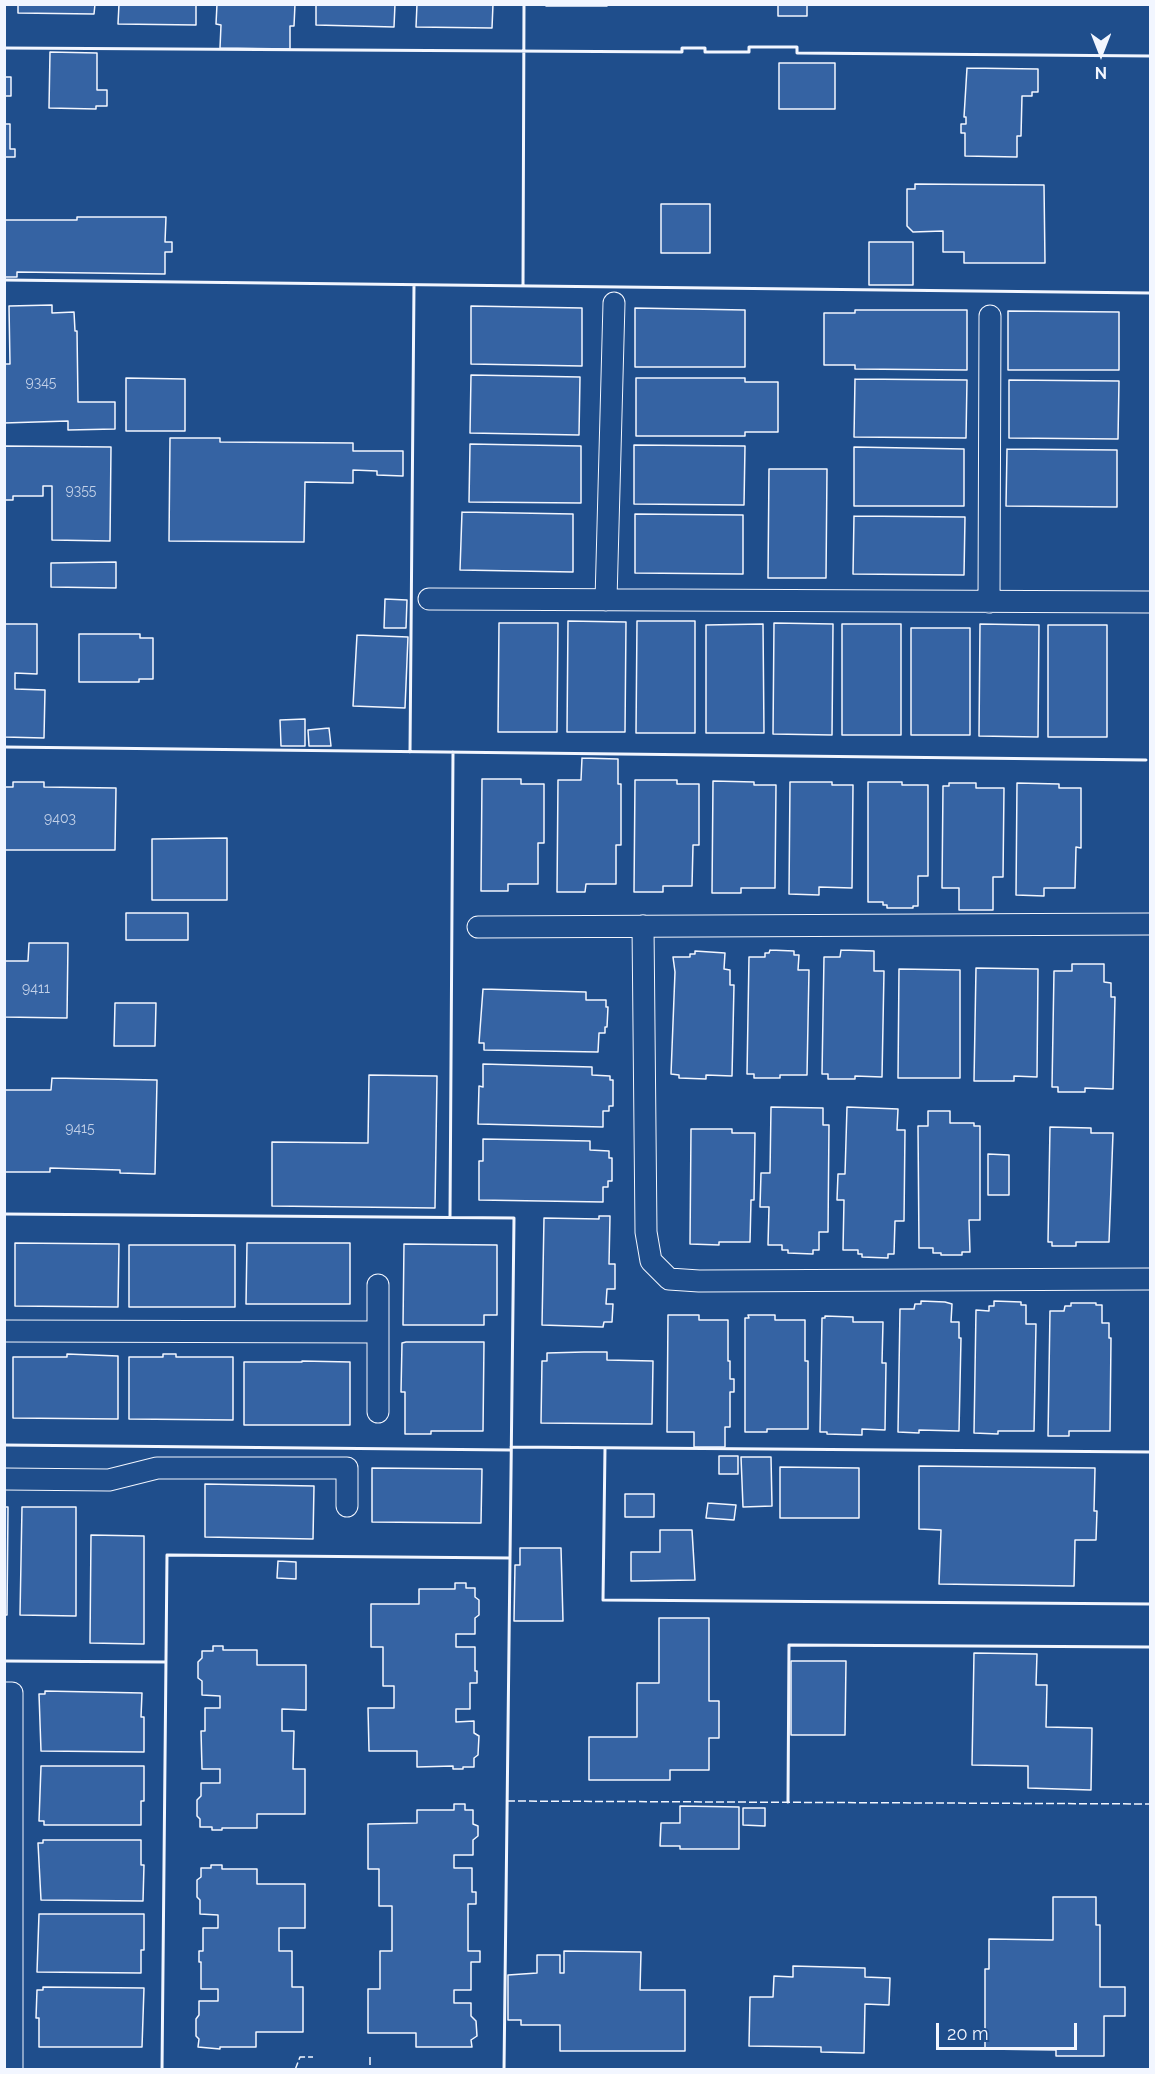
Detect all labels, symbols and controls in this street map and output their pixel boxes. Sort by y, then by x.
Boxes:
north arrow [1071,24,1131,84]
text: N [1095,63,1107,82]
house number: 9345 [26,375,56,391]
house number: 9355 [66,483,96,499]
house number: 9403 [44,811,76,827]
house number: 9411 [22,981,50,997]
house number: 9415 [65,1121,95,1137]
scale bar [939,2011,1080,2049]
text: 20 m [947,2023,989,2044]

